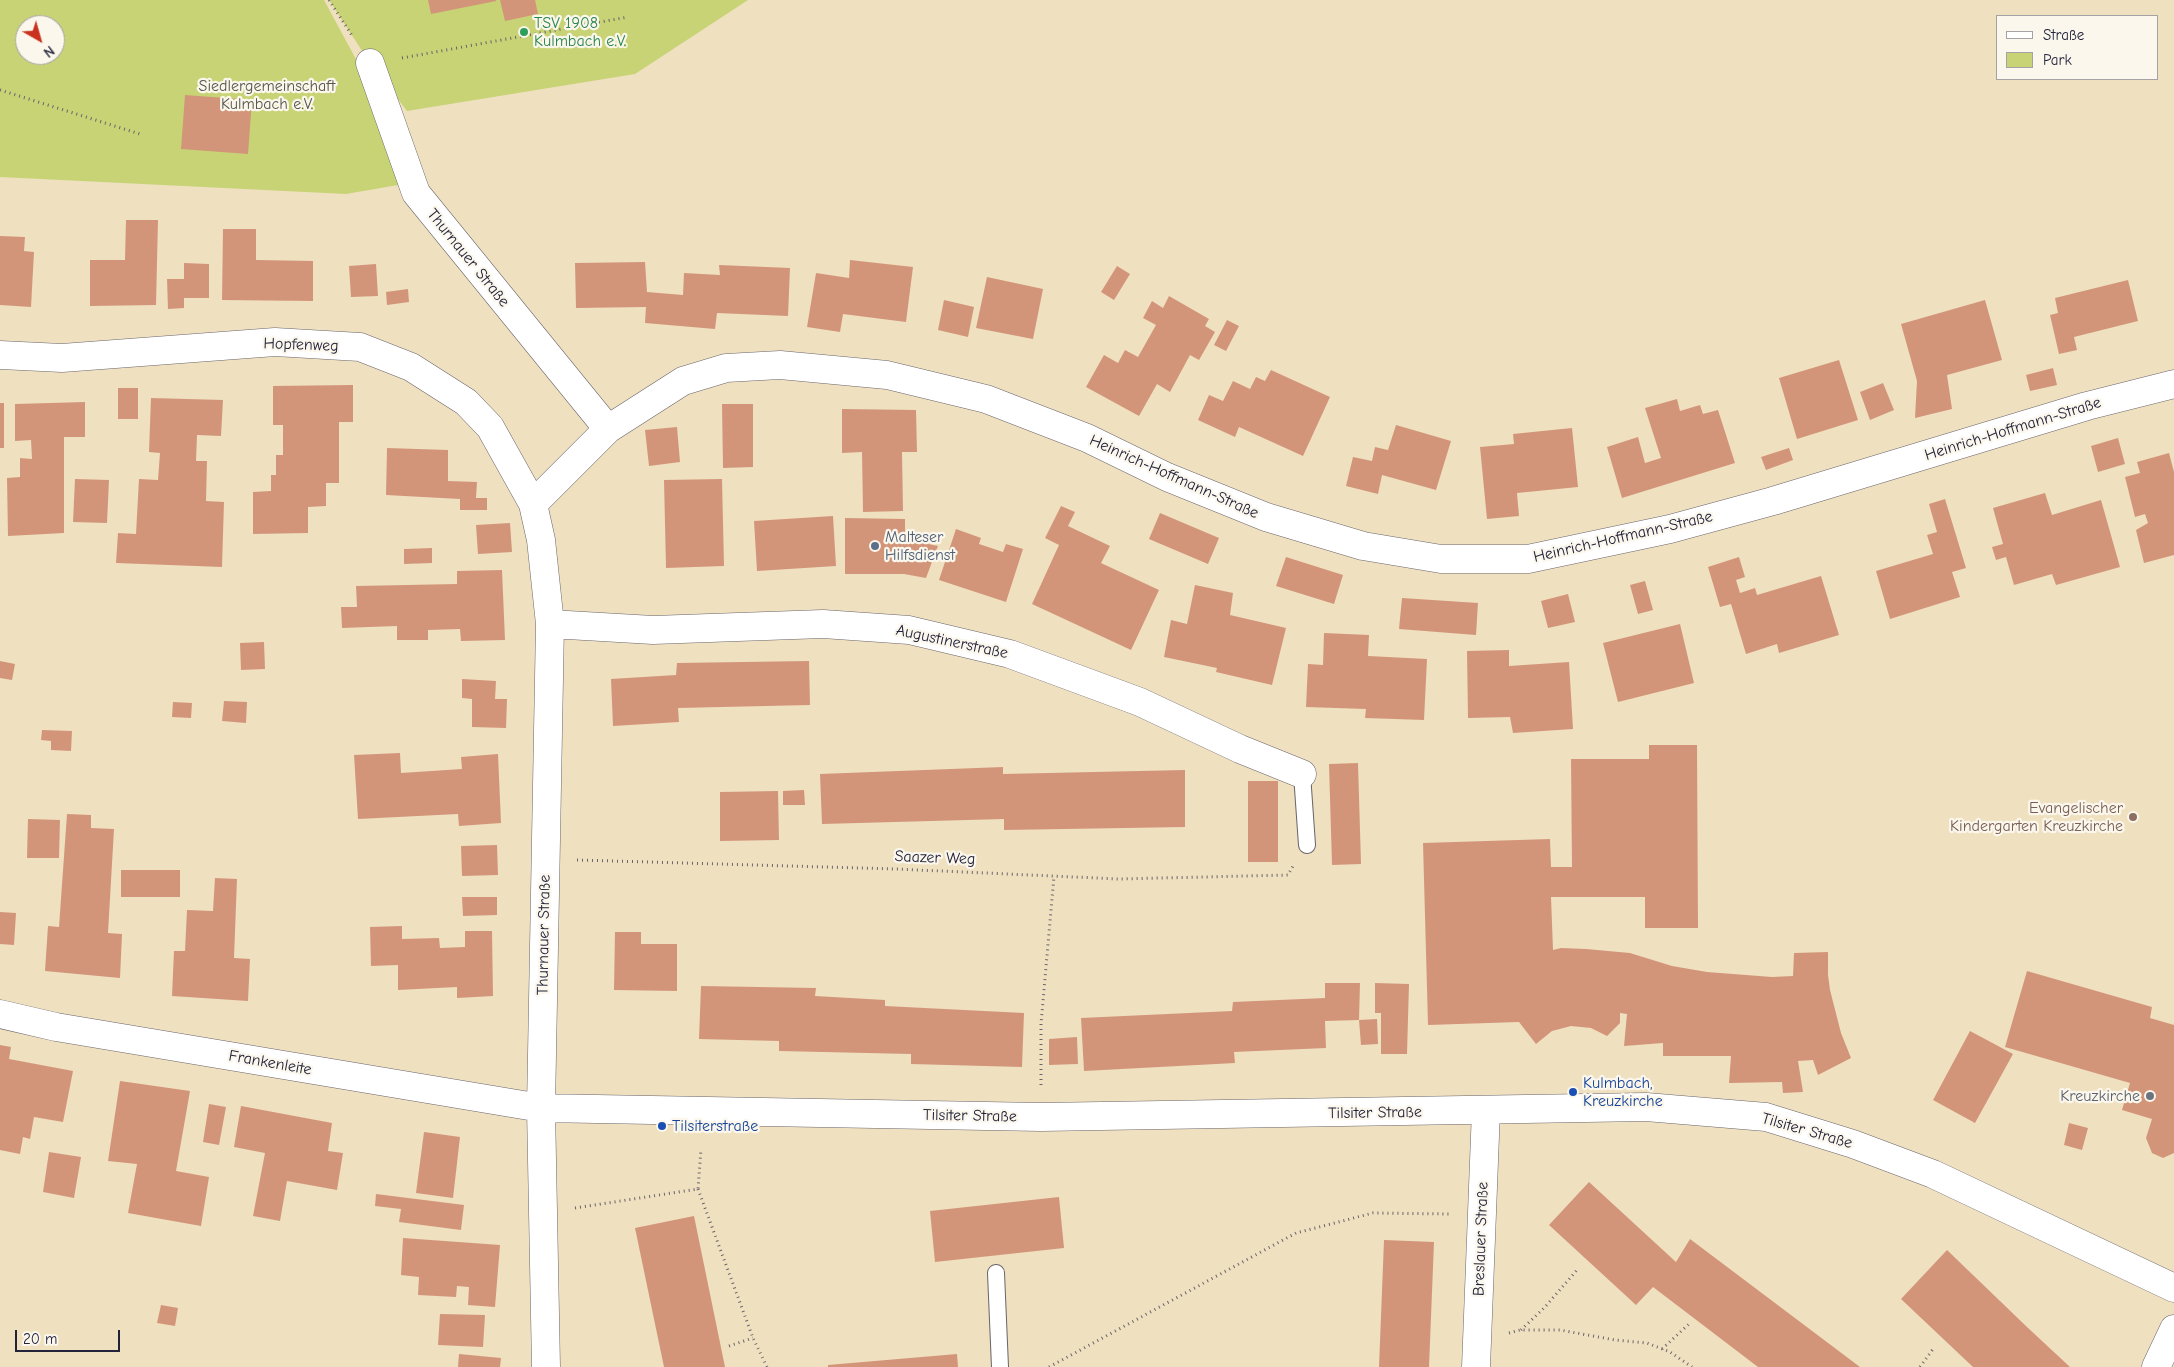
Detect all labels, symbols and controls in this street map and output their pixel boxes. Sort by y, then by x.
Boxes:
place label: TSV 1908 Kulmbach e.V. [534,13,626,51]
north arrow [15,15,65,65]
legend [1996,15,2159,80]
marker: TSV 1908 Kulmbach e.V. [518,26,530,38]
text: Straße [2043,26,2084,44]
text: N [40,42,58,61]
text: Park [2043,51,2072,69]
park label: Siedlergemeinschaft Kulmbach e.V. [199,76,335,114]
street label: Thurnauer Straße [423,205,513,311]
street label: Hopfenweg [263,334,339,356]
street label: Heinrich-Hoffmann-Straße [1922,393,2104,465]
street label: Heinrich-Hoffmann-Straße [1086,431,1262,523]
street label: Heinrich-Hoffmann-Straße [1531,507,1715,567]
place label: Malteser Hilfsdienst [885,527,955,565]
marker: Malteser Hilfsdienst [869,540,881,552]
street label: Augustinerstraße [894,621,1010,663]
place label: Evangelischer Kindergarten Kreuzkirche [1950,798,2123,836]
marker: Evangelischer Kindergarten Kreuzkirche [2127,811,2139,823]
street label: Saazer Weg [894,847,976,869]
street label: Thurnauer Straße [533,875,555,995]
street label: Frankenleite [227,1046,313,1080]
place label: Kulmbach, Kreuzkirche [1583,1073,1663,1111]
marker: Kulmbach, Kreuzkirche [1567,1086,1579,1098]
place label: Kreuzkirche [2060,1086,2140,1106]
marker: Kreuzkirche [2144,1090,2156,1102]
street label: Tilsiter Straße [1328,1103,1422,1123]
street label: Tilsiter Straße [923,1106,1017,1126]
street label: Tilsiter Straße [1759,1109,1855,1153]
place label: Tilsiterstraße [672,1116,758,1136]
marker: Tilsiterstraße [656,1120,668,1132]
street label: Breslauer Straße [1469,1181,1493,1297]
scale bar [18,1320,122,1352]
text: 20 m [23,1330,57,1348]

